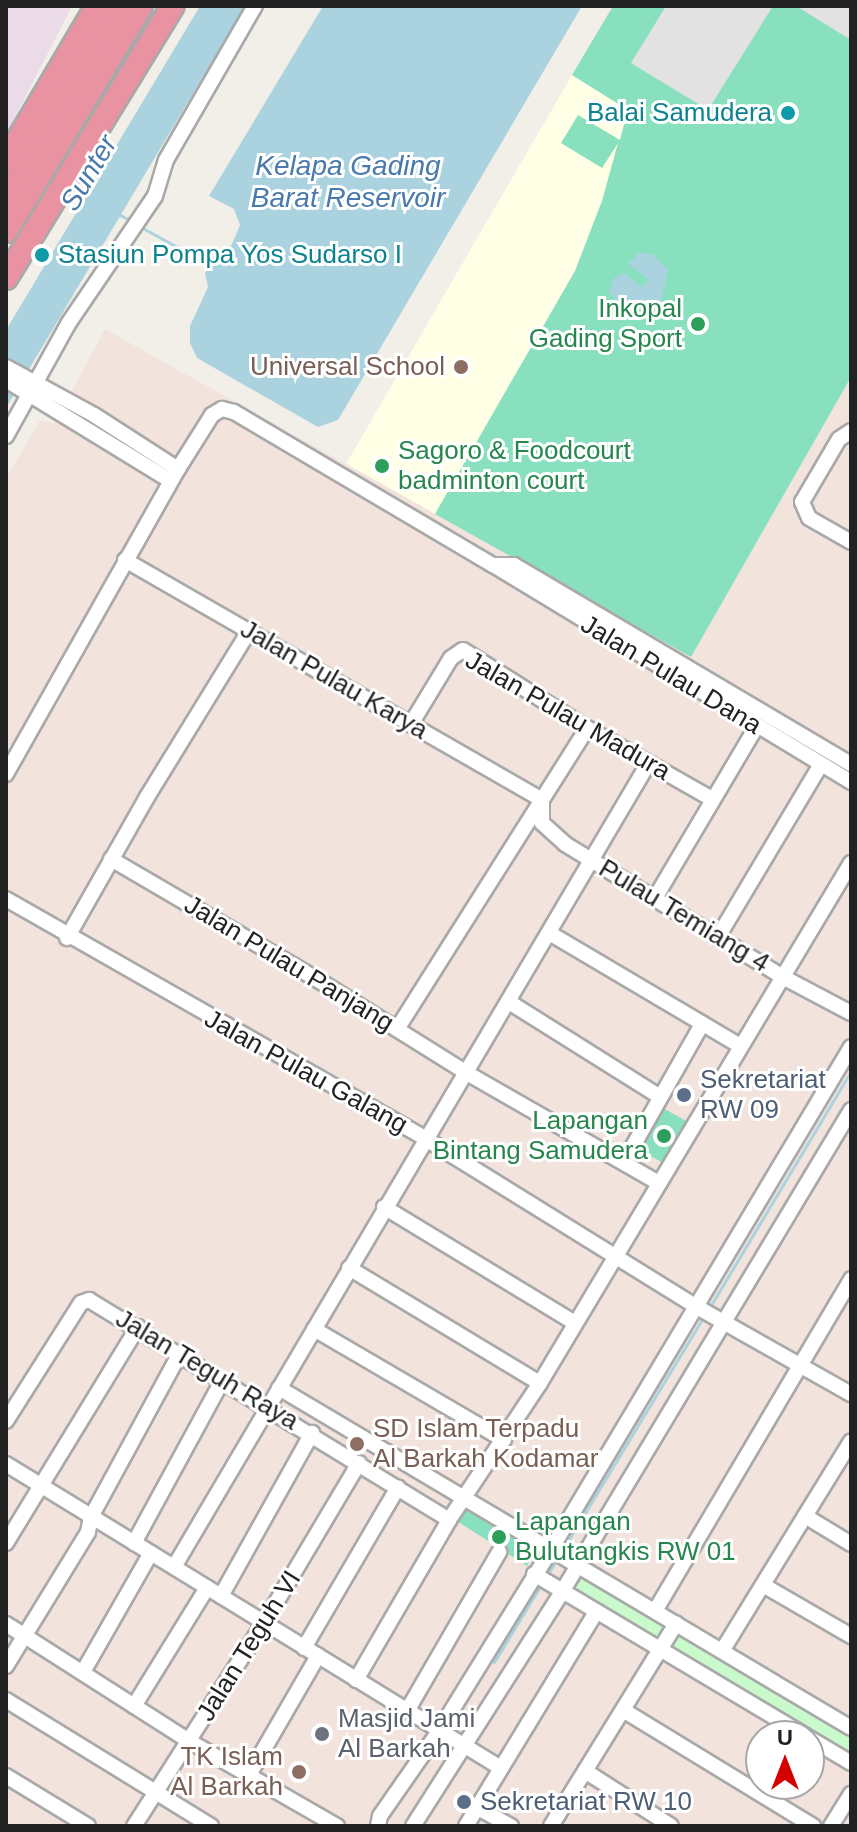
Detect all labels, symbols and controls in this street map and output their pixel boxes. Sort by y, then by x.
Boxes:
place label: Balai Samudera [587,97,772,129]
marker: Balai Samudera [779,104,797,122]
water label: Sunter [53,129,125,217]
water label: Kelapa Gading Barat Reservoir [251,149,445,215]
place label: Stasiun Pompa Yos Sudarso I [58,239,402,271]
marker: Stasiun Pompa Yos Sudarso I [33,246,51,264]
place label: Inkopal Gading Sport [529,293,682,354]
marker: Inkopal Gading Sport [689,315,707,333]
place label: Universal School [250,351,445,383]
marker: Universal School [452,358,470,376]
place label: Sagoro & Foodcourt badminton court [398,435,631,496]
marker: Sagoro & Foodcourt badminton court [373,457,391,475]
street label: Jalan Pulau Dana [575,609,767,741]
street label: Jalan Pulau Karya [235,614,433,746]
street label: Jalan Pulau Madura [460,645,676,787]
street label: Pulau Temiang 4 [593,853,775,979]
street label: Jalan Pulau Panjang [179,889,399,1039]
street label: Jalan Pulau Galang [199,1003,413,1141]
place label: Sekretariat RW 09 [700,1064,826,1126]
marker: Sekretariat RW 09 [675,1086,693,1104]
place label: Lapangan Bintang Samudera [433,1105,648,1166]
marker: Lapangan Bintang Samudera [655,1127,673,1145]
street label: Jalan Teguh Raya [110,1303,304,1437]
place label: SD Islam Terpadu Al Barkah Kodamar [373,1413,598,1474]
marker: SD Islam Terpadu Al Barkah Kodamar [348,1435,366,1453]
place label: Lapangan Bulutangkis RW 01 [515,1506,736,1568]
marker: Lapangan Bulutangkis RW 01 [490,1528,508,1546]
street label: Jalan Teguh VI [190,1565,308,1727]
place label: Masjid Jami Al Barkah [338,1703,475,1764]
north arrow [745,1720,825,1800]
marker: Masjid Jami Al Barkah [313,1725,331,1743]
text: U [777,1725,793,1750]
place label: TK Islam Al Barkah [170,1741,283,1802]
marker: TK Islam Al Barkah [290,1763,308,1781]
place label: Sekretariat RW 10 [480,1786,692,1818]
marker: Sekretariat RW 10 [455,1793,473,1811]

